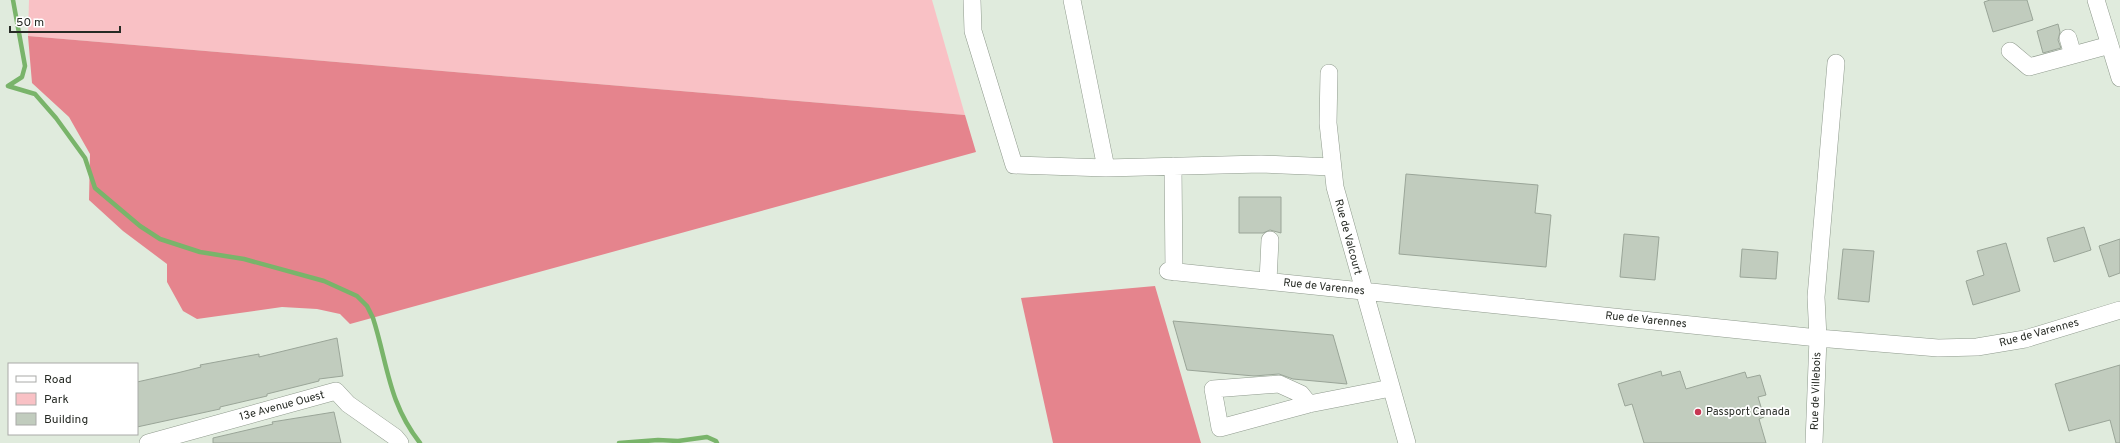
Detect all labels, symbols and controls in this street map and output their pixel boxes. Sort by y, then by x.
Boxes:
scale bar [10,8,120,34]
text: 50 m [16,15,44,31]
street label: Rue de Valcourt [1331,198,1365,276]
street label: Rue de Varennes [1282,276,1366,298]
street label: Rue de Varennes [1604,309,1688,331]
street label: Rue de Varennes [1998,316,2080,350]
street label: Rue de Villebois [1808,352,1824,430]
legend [8,363,138,435]
text: Road [44,372,72,388]
street label: 13e Avenue Ouest [238,388,326,424]
text: Park [44,392,69,408]
place label: Passport Canada [1706,405,1790,419]
marker: Passport Canada [1693,407,1703,417]
text: Building [44,412,88,428]

